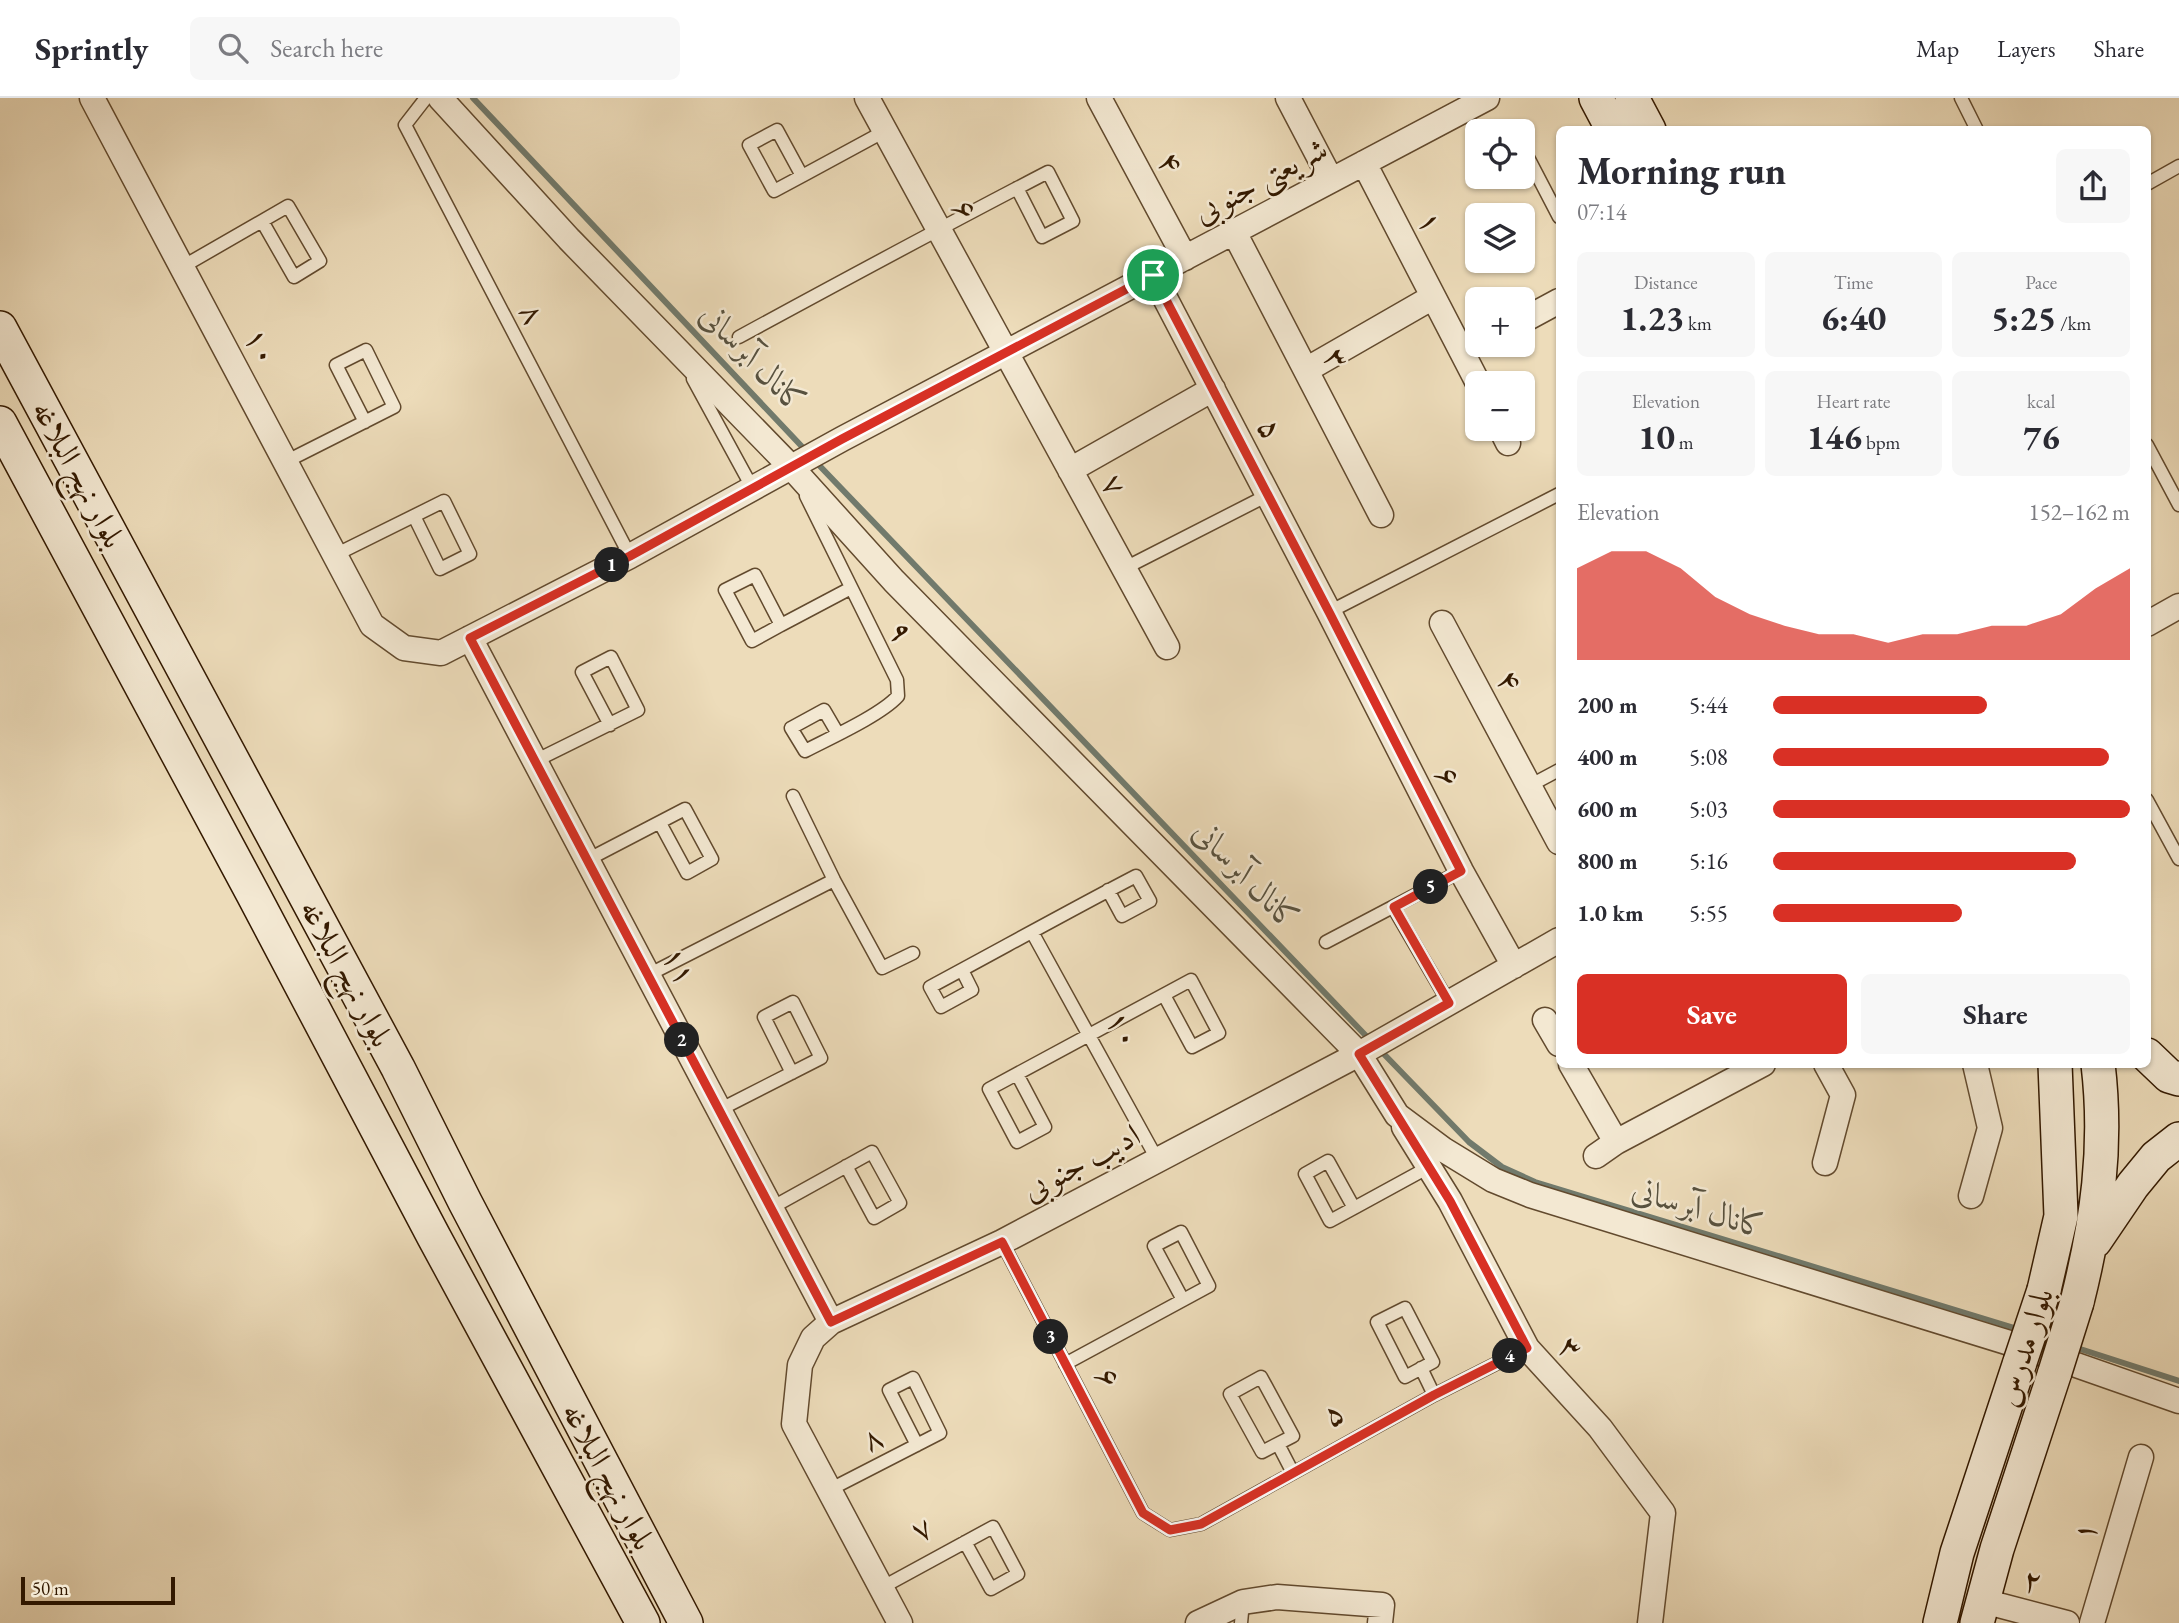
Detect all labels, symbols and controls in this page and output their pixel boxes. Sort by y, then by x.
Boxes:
search box [190,17,680,80]
text: Sprintly [35,27,148,70]
icon: search [214,29,252,67]
text: Search here [270,31,383,65]
text: Map [1916,33,1959,64]
text: Layers [1997,33,2056,64]
text: Share [2094,33,2144,64]
map controls [1465,119,1535,441]
button: locate [1465,119,1535,189]
street label: شریعتی جنوبی [1186,127,1335,235]
street label: ۴ [1148,144,1194,180]
text: Morning run [1577,146,1786,195]
button: share [2056,149,2130,223]
street label: ۶ [943,191,989,227]
text: 07:14 [1577,197,1627,227]
street label: ۱ [1408,203,1454,239]
button: layers [1465,203,1535,273]
pin [1123,245,1183,305]
icon: arrive [1134,256,1172,294]
text: Distance [1634,270,1698,295]
text: Time [1834,270,1873,295]
text: Pace [2025,270,2057,295]
button: + [1465,287,1535,357]
water label: کانال آبرسانی [691,293,818,423]
street label: ۸ [510,295,556,331]
text: 1.23 [1620,295,1684,340]
text: 6:40 [1821,295,1886,340]
text: 5:25 [1991,295,2056,340]
text: km [1684,311,1712,336]
text: /km [2056,311,2091,336]
street label: ۱۰ [235,320,289,372]
street label: ۳ [1314,340,1360,376]
button: − [1465,371,1535,441]
text: Elevation [1632,389,1700,414]
text: Heart rate [1817,389,1890,414]
text: kcal [2027,389,2055,414]
street label: بلوار نهج البلاغه [16,393,135,558]
street label: ۵ [1248,410,1294,446]
text: 10 [1638,414,1675,459]
text: 146 [1807,414,1862,459]
text: 76 [2023,414,2060,459]
text: m [1675,430,1694,455]
text: bpm [1862,430,1900,455]
street label: ۷ [1092,466,1138,502]
text: Elevation [1577,497,1660,527]
text: 152–162 m [2029,497,2130,527]
pin: 1 [594,547,630,582]
text: 1 [606,552,617,577]
street label: ۹ [879,613,925,649]
street label: ۴ [1487,662,1533,698]
text: 200 m [1577,690,1638,720]
text: 5:44 [1689,690,1728,720]
text: 400 m [1577,742,1638,772]
text: 5:08 [1689,742,1728,772]
street label: ۶ [1426,758,1472,794]
text: 600 m [1577,794,1638,824]
text: 5:03 [1689,794,1728,824]
water label: کانال آبرسانی [1184,810,1311,940]
text: 800 m [1577,846,1638,876]
text: 5:16 [1689,846,1728,876]
pin: 5 [1414,870,1448,904]
text: 5 [1425,874,1436,899]
street label: بلوار نهج البلاغه [284,892,403,1057]
text: 1.0 km [1577,898,1644,928]
text: 5:55 [1689,898,1728,928]
street label: ۱۱ [653,939,707,991]
button: Save [1577,974,1847,1054]
button: Share [1861,974,2130,1054]
street label: ۱۰ [1097,1002,1151,1056]
pin: 2 [664,1023,700,1058]
text: 2 [676,1027,687,1052]
street label: ادیب جنوبی [1015,1113,1148,1212]
water label: کانال آبرسانی [1627,1167,1773,1248]
street label: بلوار مدرس [1985,1282,2063,1412]
pin: 3 [1034,1320,1068,1354]
text: 3 [1045,1324,1056,1349]
street label: ۳ [1549,1326,1593,1368]
pin: 4 [1492,1338,1528,1374]
text: 4 [1504,1343,1515,1368]
street label: ۶ [1086,1359,1132,1395]
street label: ۵ [1315,1390,1351,1436]
street label: بلوار نهج البلاغه [546,1395,665,1560]
street label: ۸ [854,1415,890,1461]
street label: ۷ [903,1505,939,1551]
street label: ۱ [2061,1516,2107,1546]
street label: ۲ [2019,1557,2047,1603]
scale bar [21,1574,175,1606]
text: 50 m [32,1576,69,1601]

